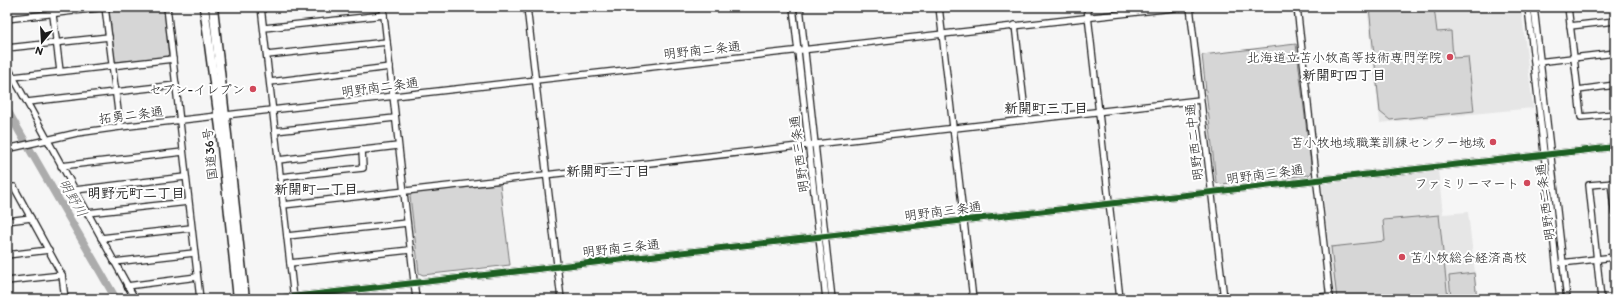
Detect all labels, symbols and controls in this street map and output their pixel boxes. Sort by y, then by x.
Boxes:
north arrow [22,22,62,62]
street label: 明野南二条通 [662,38,742,62]
text: N [34,44,45,58]
place label: 北海道立苫小牧高等技術専門学院 [1247,50,1442,65]
marker: 北海道立苫小牧高等技術専門学院 [1445,52,1455,62]
district label: 新開町四丁目 [1302,67,1386,84]
street label: 明野南二条通 [340,75,420,99]
place label: セブン-イレブン [149,82,245,97]
marker: セブン-イレブン [248,84,258,94]
district label: 新開町三丁目 [1004,100,1088,117]
street label: 明野西二中通 [1182,102,1206,182]
street label: 拓勇二条通 [98,104,164,126]
street label: 明野西三条通 [787,114,811,194]
street label: 国道36号 [200,127,220,181]
place label: 苫小牧地域職業訓練センター地域 [1291,135,1485,150]
marker: 苫小牧地域職業訓練センター地域 [1488,137,1498,147]
street label: 明野南三条通 [1225,162,1305,186]
street label: 明野西二条通 [1533,162,1557,242]
district label: 新開町二丁目 [566,163,650,180]
water label: 明野川 [55,176,91,220]
place label: ファミリーマート [1415,176,1519,191]
marker: ファミリーマート [1522,178,1532,188]
district label: 新開町一丁目 [274,181,358,198]
district label: 明野元町二丁目 [87,185,185,202]
street label: 明野南三条通 [903,199,983,223]
street label: 明野南三条通 [581,236,661,260]
place label: 苫小牧総合経済高校 [1410,250,1527,265]
marker: 苫小牧総合経済高校 [1397,252,1407,262]

